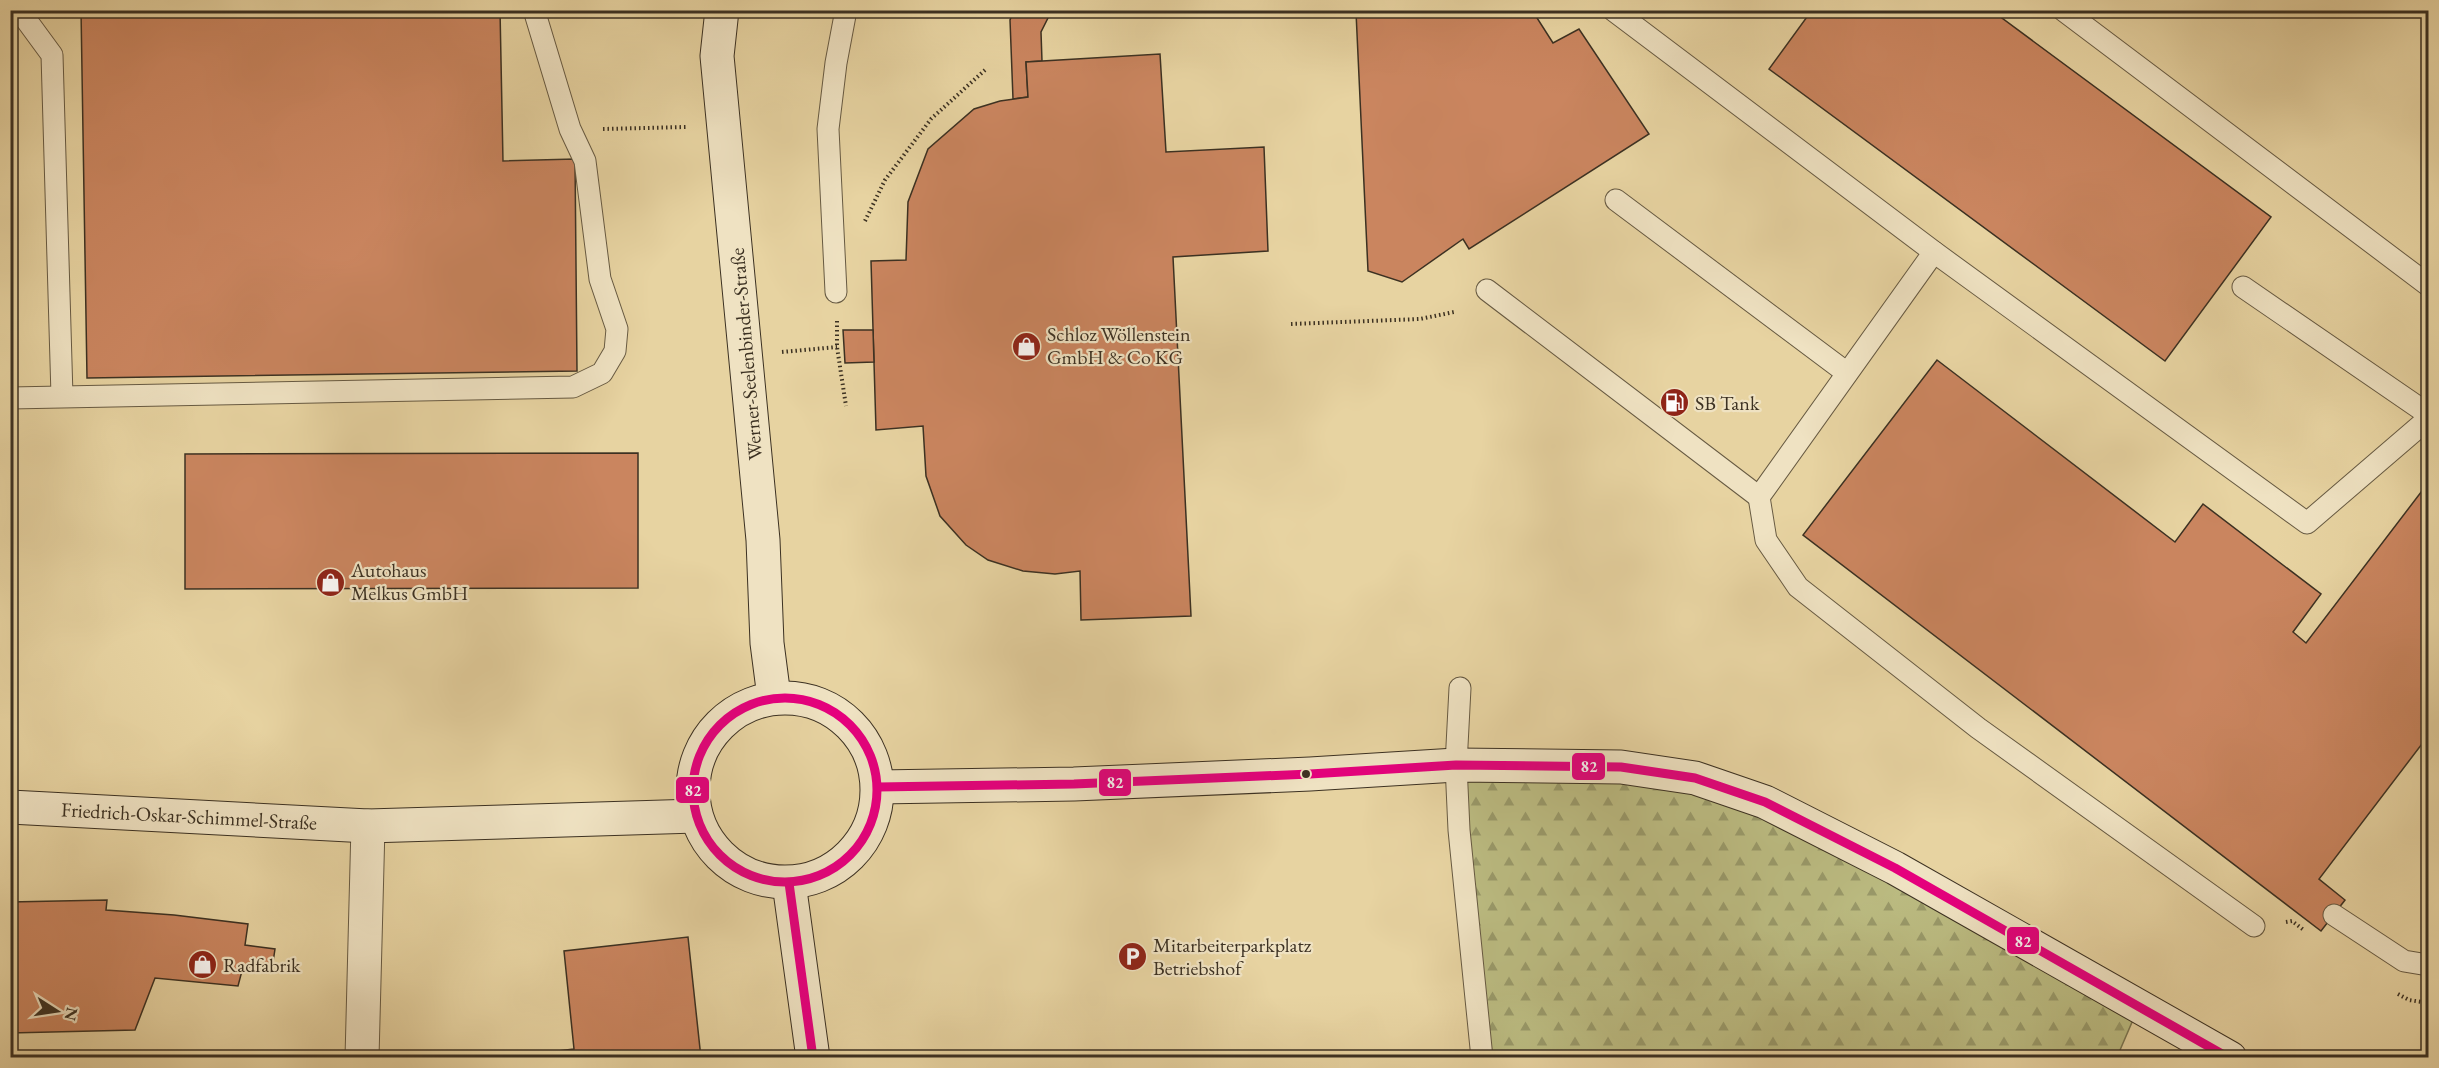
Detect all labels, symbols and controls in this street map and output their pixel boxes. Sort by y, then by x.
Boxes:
street label: Werner-Seelenbinder-Straße [724,247,768,461]
place label: Schloz Wöllenstein GmbH & Co KG [1047,321,1191,370]
shop icon: Schloz Wöllenstein GmbH & Co KG [1010,330,1042,362]
fuel station icon: SB Tank [1658,387,1690,419]
place label: SB Tank [1695,390,1760,416]
place label: Autohaus Melkus GmbH [350,557,468,606]
shop icon: Autohaus Melkus GmbH [314,566,346,598]
line badge: 82 [1571,752,1606,781]
text: 82 [1581,756,1598,777]
line badge: 82 [1098,768,1132,797]
unlabelled marker [1300,768,1312,780]
text: 82 [1107,772,1124,793]
line badge: 82 [675,776,710,804]
text: 82 [685,780,702,801]
street label: Friedrich-Oskar-Schimmel-Straße [60,796,318,836]
line badge: 82 [2006,926,2040,955]
text: 82 [2015,931,2032,952]
place label: Mitarbeiterparkplatz Betriebshof [1153,932,1312,981]
parking icon: Mitarbeiterparkplatz Betriebshof [1116,940,1148,972]
shop icon: Radfabrik [186,949,218,981]
place label: Radfabrik [223,952,301,978]
north arrow [27,981,87,1041]
text: N [60,1005,83,1023]

